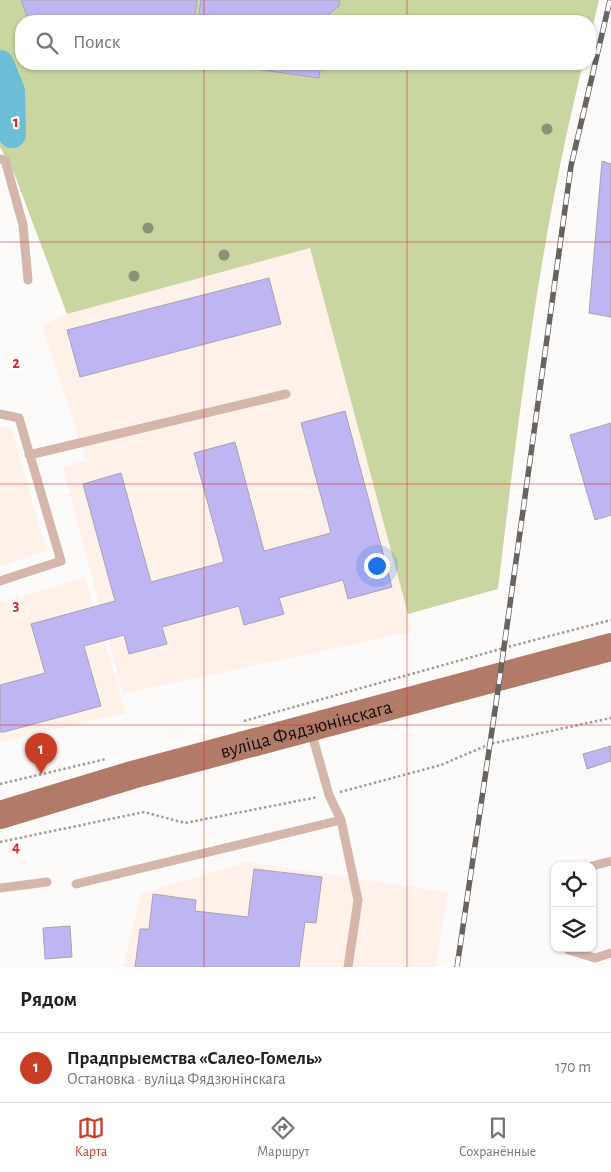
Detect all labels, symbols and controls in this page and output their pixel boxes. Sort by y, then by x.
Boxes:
search box [15,15,596,70]
icon: search [33,29,61,57]
text: Поиск [73,33,120,52]
text: 1 [13,114,19,130]
text: 2 [12,355,20,371]
your location [364,553,390,579]
text: 3 [13,597,20,613]
street label: вуліца Фядзюнінскага [218,697,394,762]
pin: 1 [25,733,57,774]
text: 4 [12,839,20,855]
map controls [551,862,596,952]
button: locate [551,862,596,907]
button: layers [551,907,596,952]
text: Рядом [20,989,77,1010]
text: Прадпрыемства «Салео-Гомель» [67,1049,323,1068]
text: 1 [33,1059,39,1075]
text: 170 m [555,1059,591,1075]
text: Остановка · вуліца Фядзюнінскага [67,1071,285,1087]
tab: Карта [75,1114,108,1161]
tab: Маршрут [257,1114,310,1161]
tab: Сохранённые [459,1114,536,1161]

